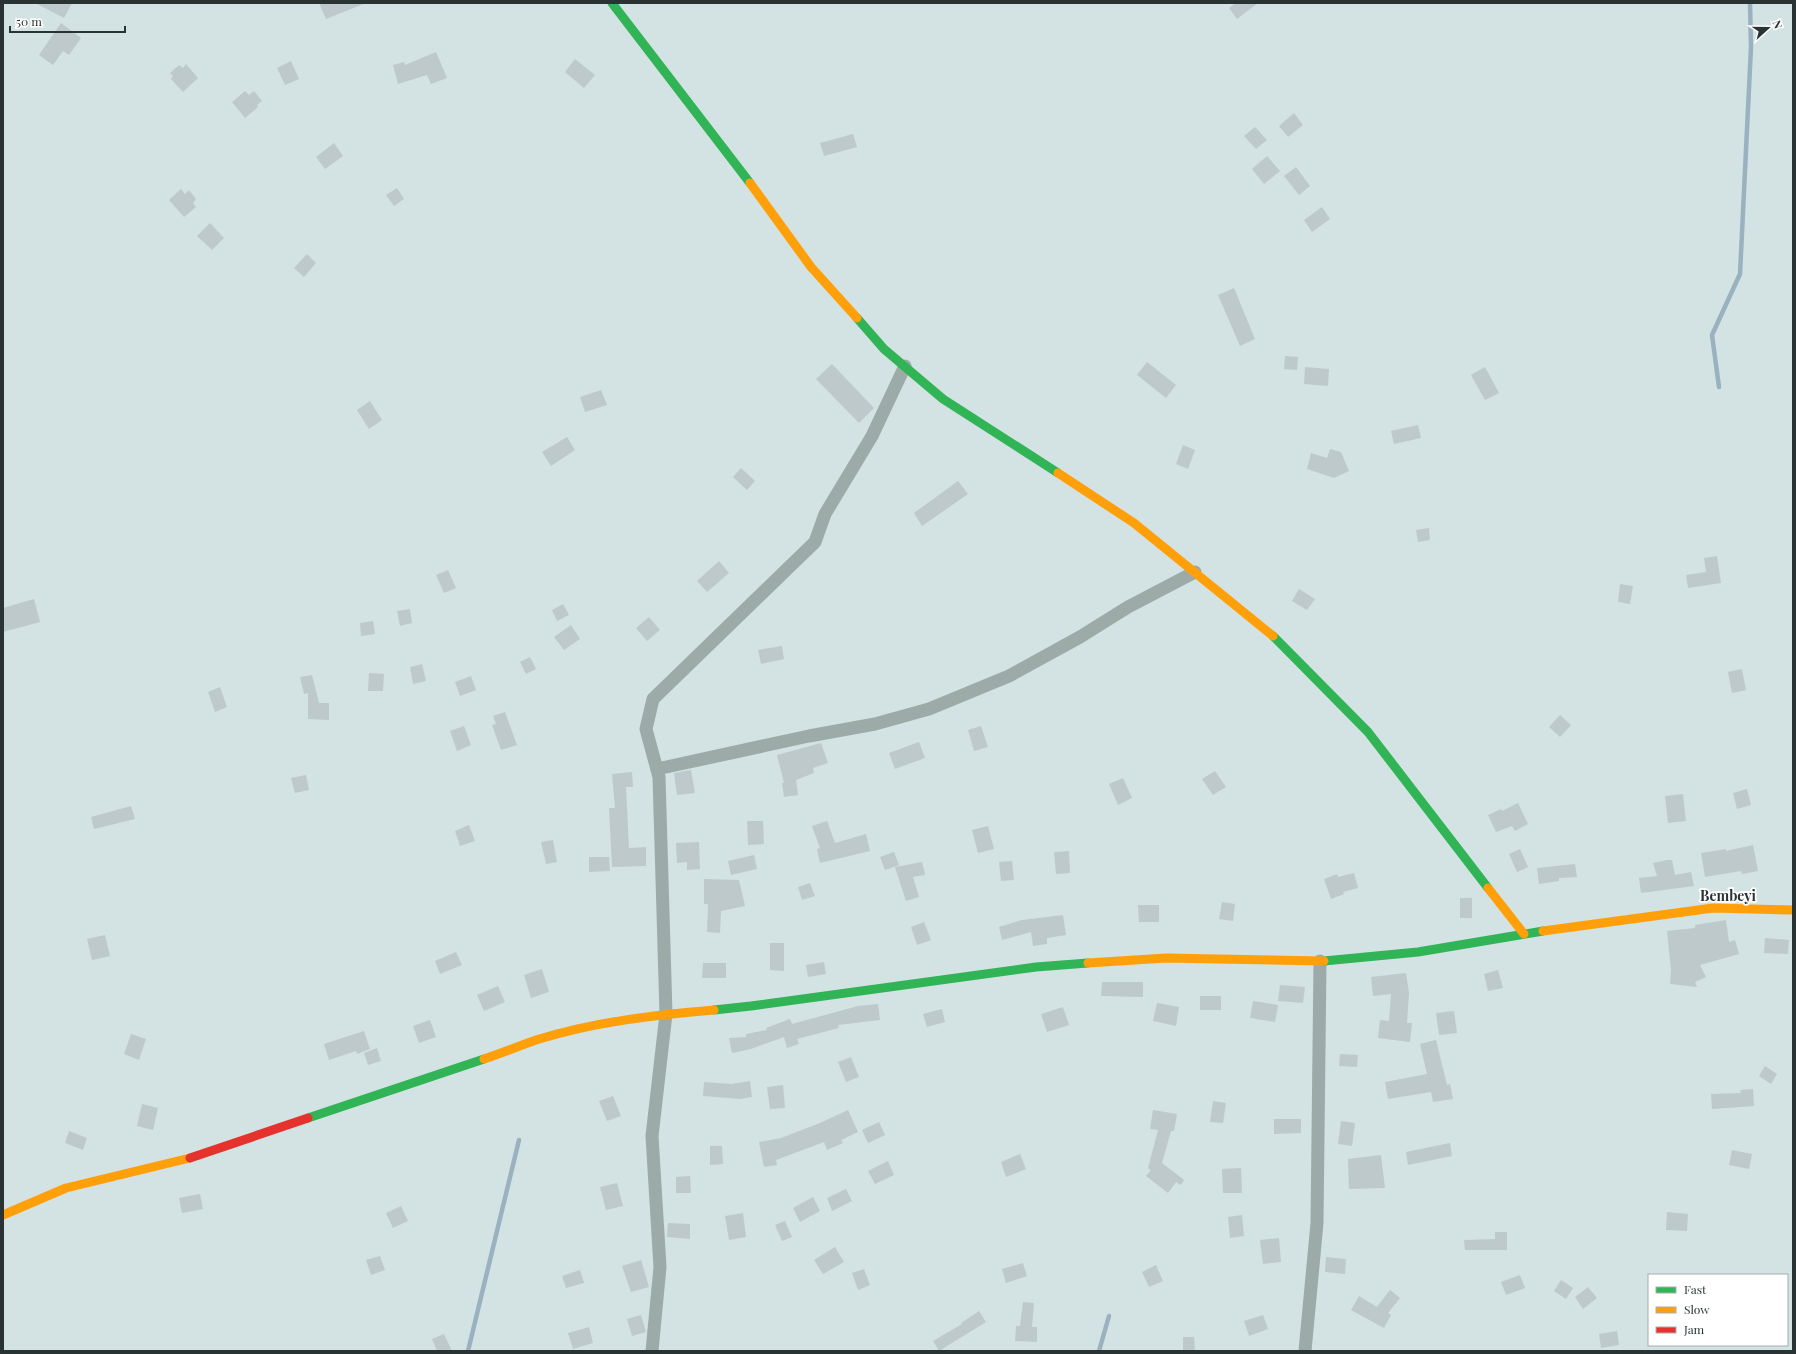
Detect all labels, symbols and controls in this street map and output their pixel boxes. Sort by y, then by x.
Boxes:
scale bar [10,8,125,34]
north arrow [1748,8,1788,48]
text: 50 m [16,13,42,29]
text: N [1769,18,1786,31]
district label: Bembeyi [1700,886,1756,905]
legend [1648,1274,1788,1346]
text: Fast [1684,1281,1707,1297]
text: Slow [1684,1301,1710,1317]
text: Jam [1683,1321,1705,1337]

